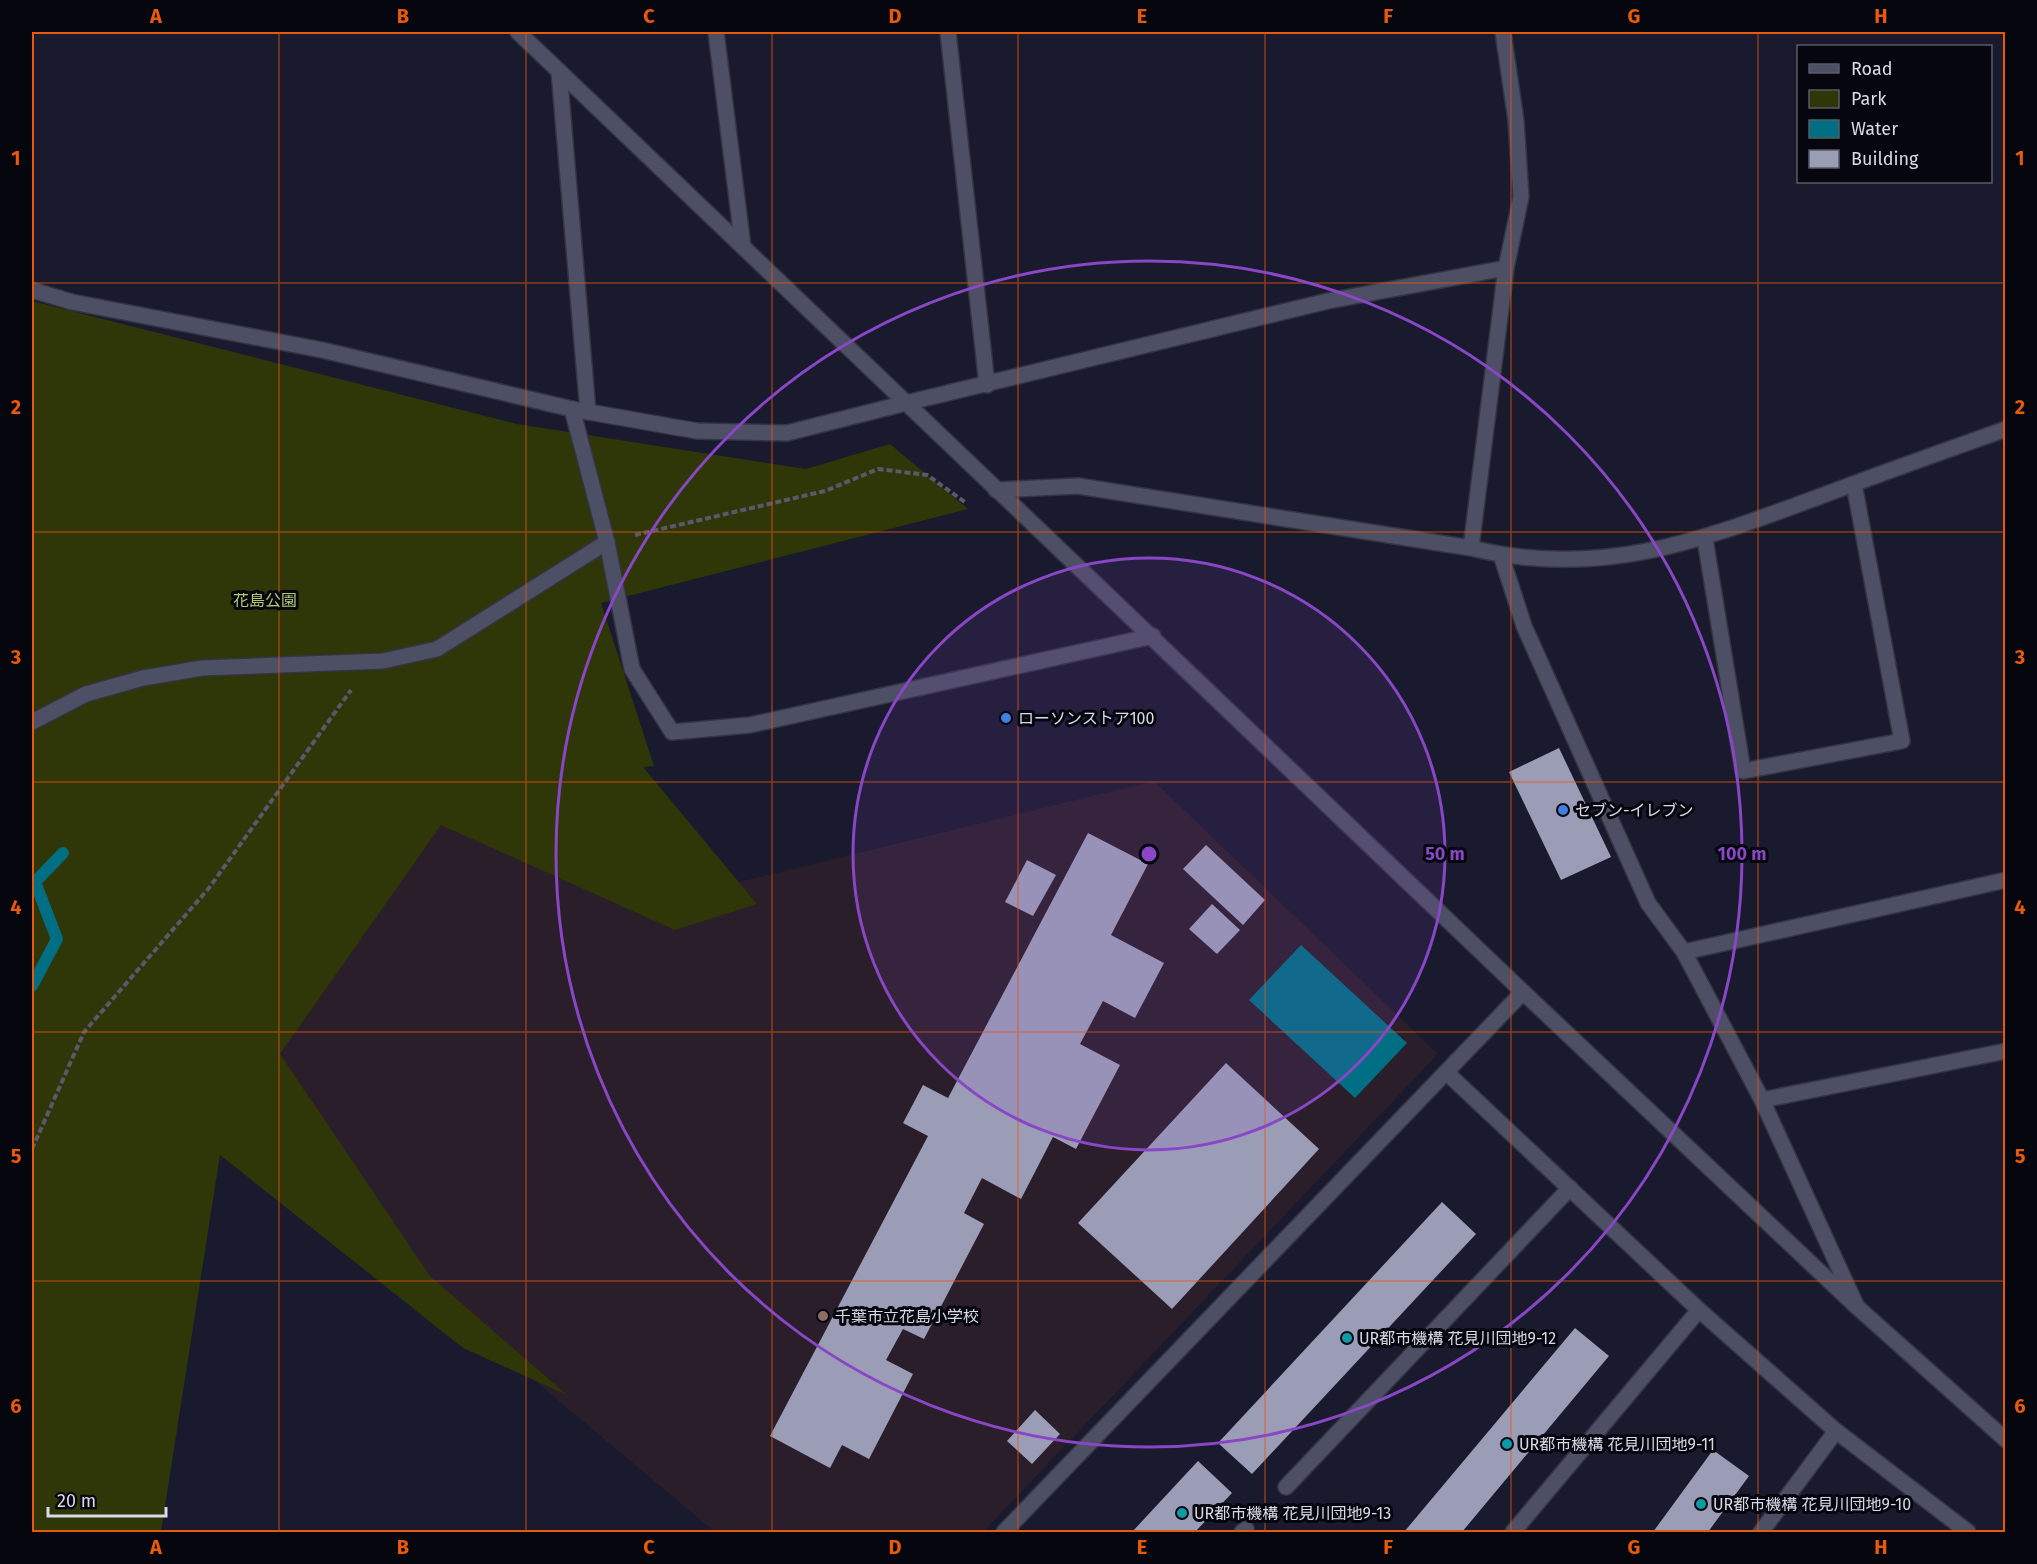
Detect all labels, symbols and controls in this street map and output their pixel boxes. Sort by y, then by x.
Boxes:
text: A [149,4,163,28]
text: B [397,4,409,28]
text: C [643,4,655,28]
text: D [888,4,902,28]
text: E [1137,4,1147,28]
text: F [1383,4,1393,28]
text: G [1628,4,1640,28]
text: H [1874,4,1888,28]
legend [1797,45,1992,183]
text: Road [1851,58,1893,80]
text: Park [1851,88,1887,110]
text: Water [1851,118,1898,140]
text: 1 [11,146,21,170]
text: 1 [2015,146,2025,170]
text: Building [1851,148,1919,170]
text: 2 [11,395,21,419]
text: 2 [2015,395,2025,419]
park label: 花島公園 [233,591,297,610]
text: 3 [10,645,21,669]
text: 3 [2014,645,2025,669]
place label: ローソンストア100 [1018,709,1155,728]
marker: ローソンストア100 [999,711,1013,725]
place label: セブン-イレブン [1575,801,1693,820]
marker: セブン-イレブン [1556,803,1570,817]
text: 50 m [1425,843,1465,865]
text: 100 m [1718,843,1766,865]
centre of rings [1139,844,1159,864]
text: 4 [10,895,22,919]
text: 4 [2014,895,2026,919]
text: 5 [11,1144,22,1168]
text: 5 [2015,1144,2026,1168]
place label: 千葉市立花島小学校 [835,1307,979,1326]
marker: 千葉市立花島小学校 [816,1309,830,1323]
place label: UR都市機構 花見川団地9-12 [1359,1329,1556,1348]
marker: UR都市機構 花見川団地9-12 [1340,1331,1354,1345]
text: 6 [10,1394,22,1418]
text: 6 [2014,1394,2026,1418]
place label: UR都市機構 花見川団地9-11 [1519,1435,1715,1454]
marker: UR都市機構 花見川団地9-11 [1500,1437,1514,1451]
scale bar [48,1480,166,1518]
text: 20 m [57,1490,96,1512]
place label: UR都市機構 花見川団地9-10 [1713,1495,1911,1514]
marker: UR都市機構 花見川団地9-10 [1694,1497,1708,1511]
place label: UR都市機構 花見川団地9-13 [1194,1504,1391,1523]
marker: UR都市機構 花見川団地9-13 [1175,1506,1189,1520]
text: A [149,1535,163,1559]
text: B [397,1535,409,1559]
text: C [643,1535,655,1559]
text: D [888,1535,902,1559]
text: E [1137,1535,1147,1559]
text: F [1383,1535,1393,1559]
text: G [1628,1535,1640,1559]
text: H [1874,1535,1888,1559]

